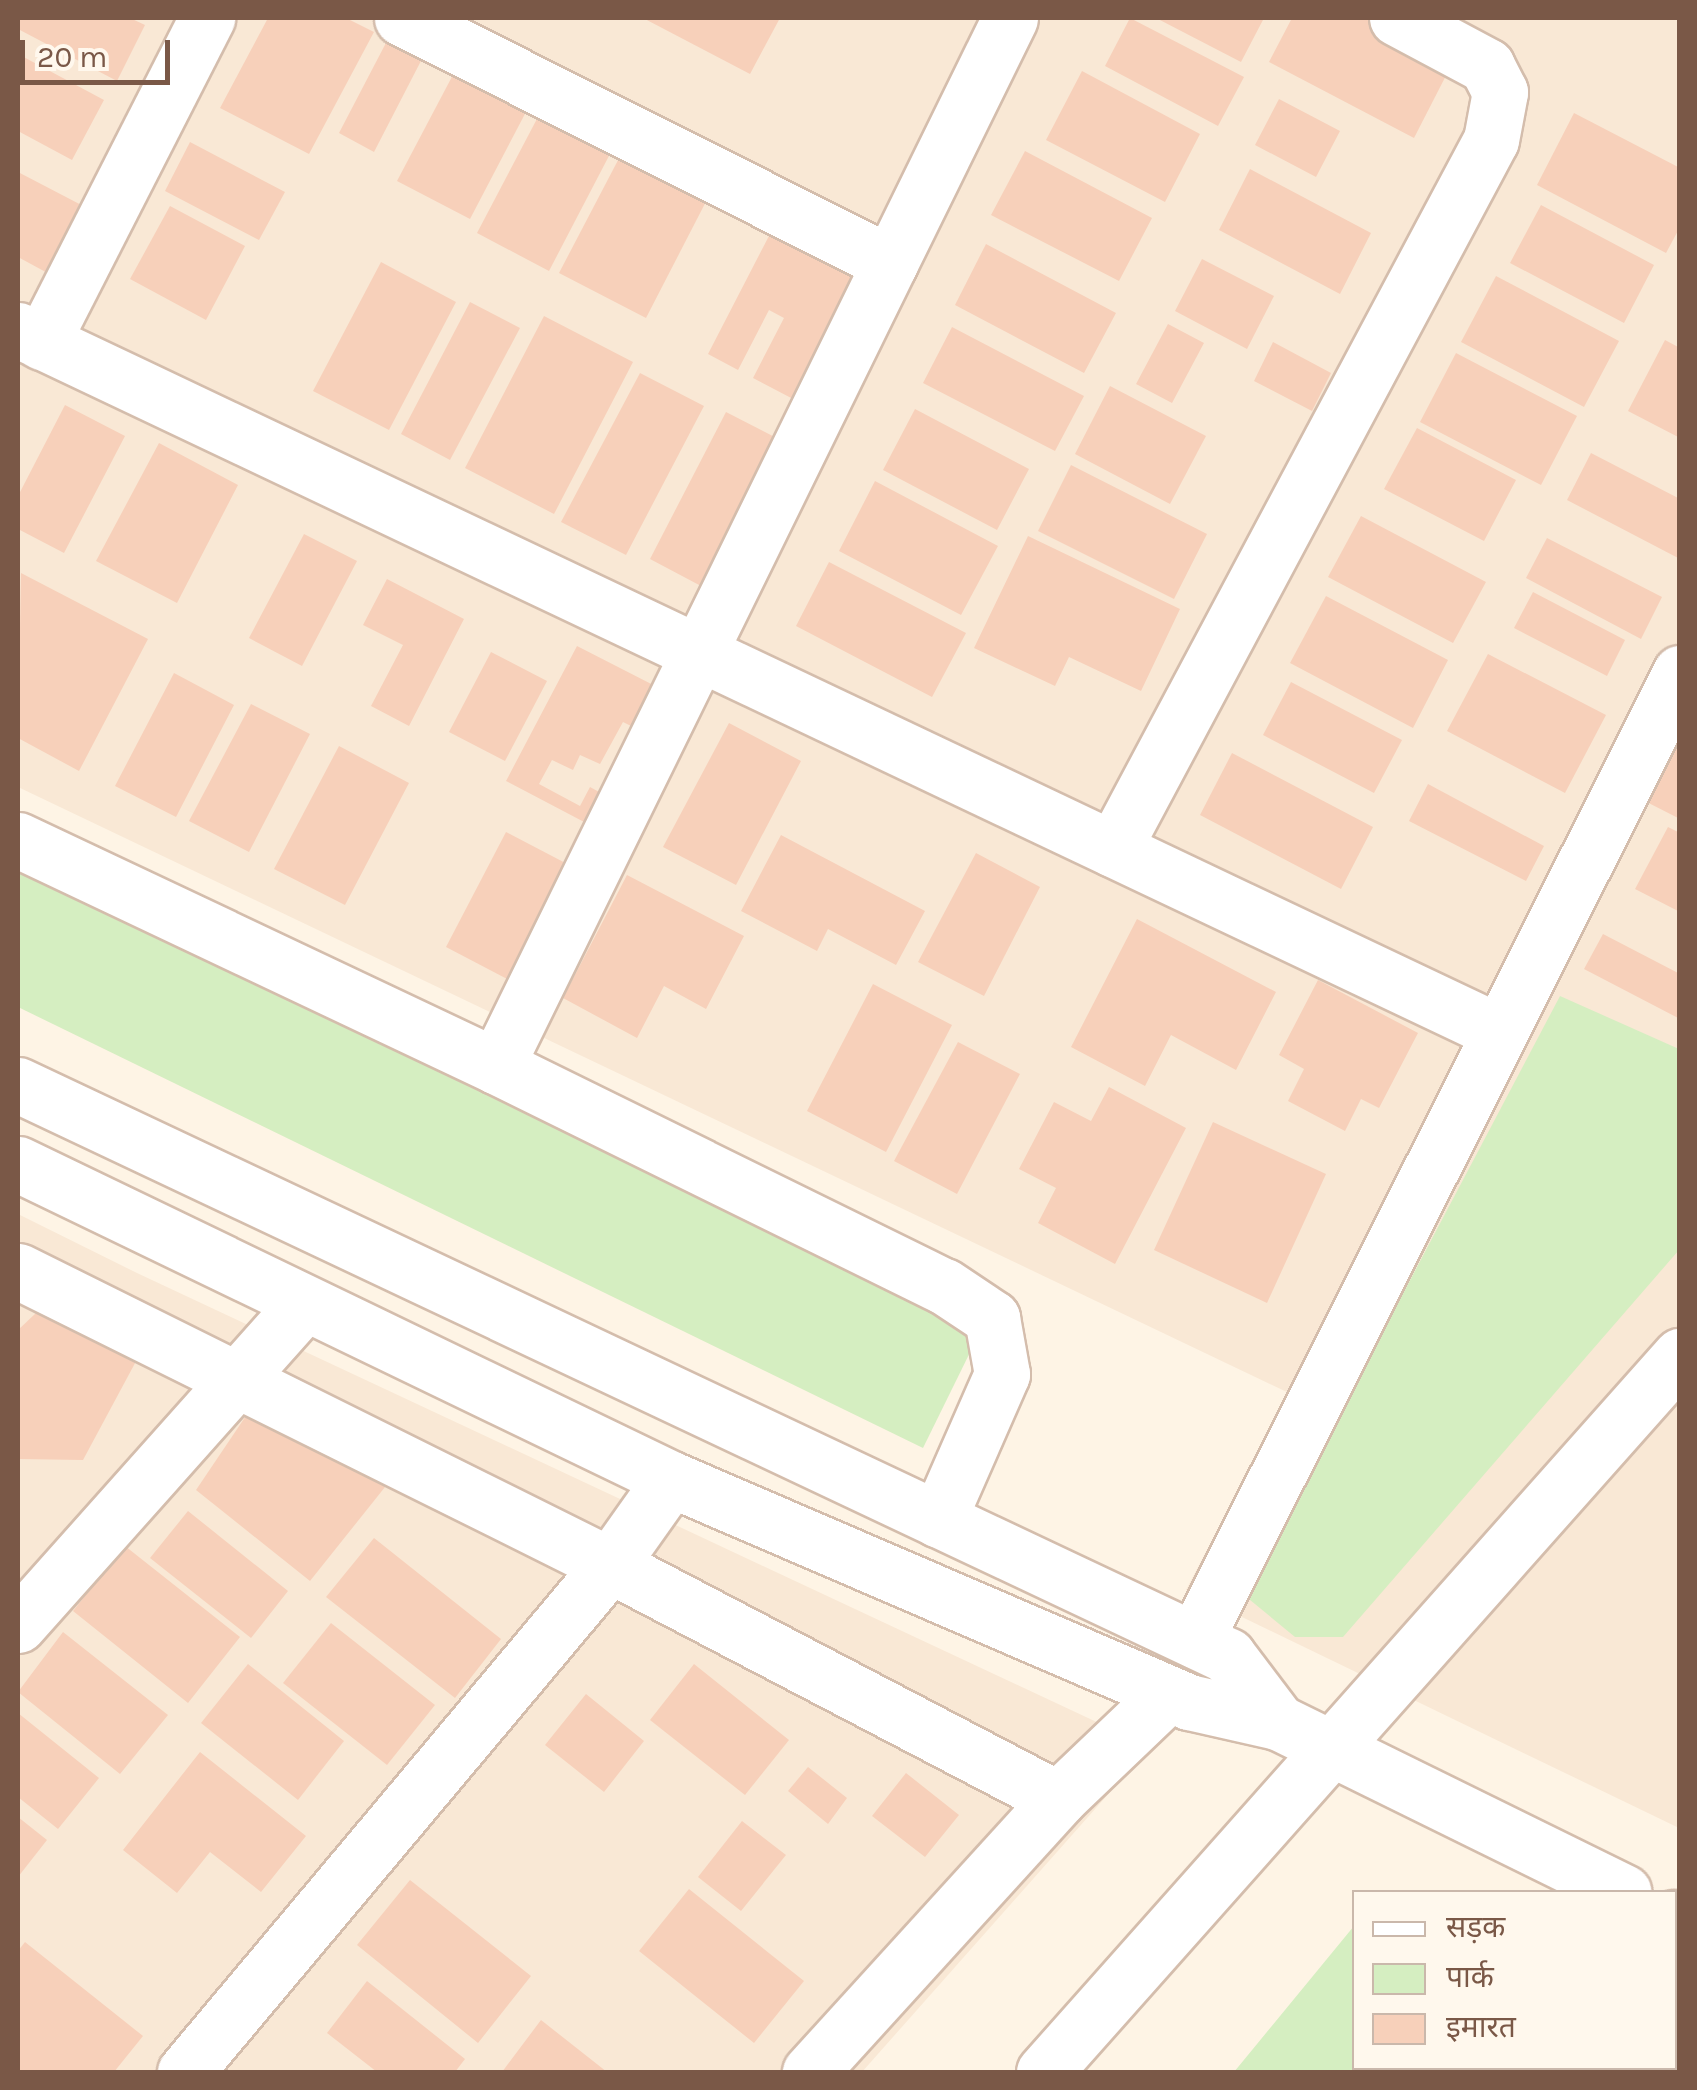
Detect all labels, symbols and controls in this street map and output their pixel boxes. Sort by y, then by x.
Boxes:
scale bar [25,20,175,82]
text: 20 m [37,39,107,75]
legend [1352,1890,1677,2070]
text: सड़क [1446,1909,1505,1945]
text: पार्क [1446,1959,1494,1995]
text: इमारत [1446,2009,1516,2045]

